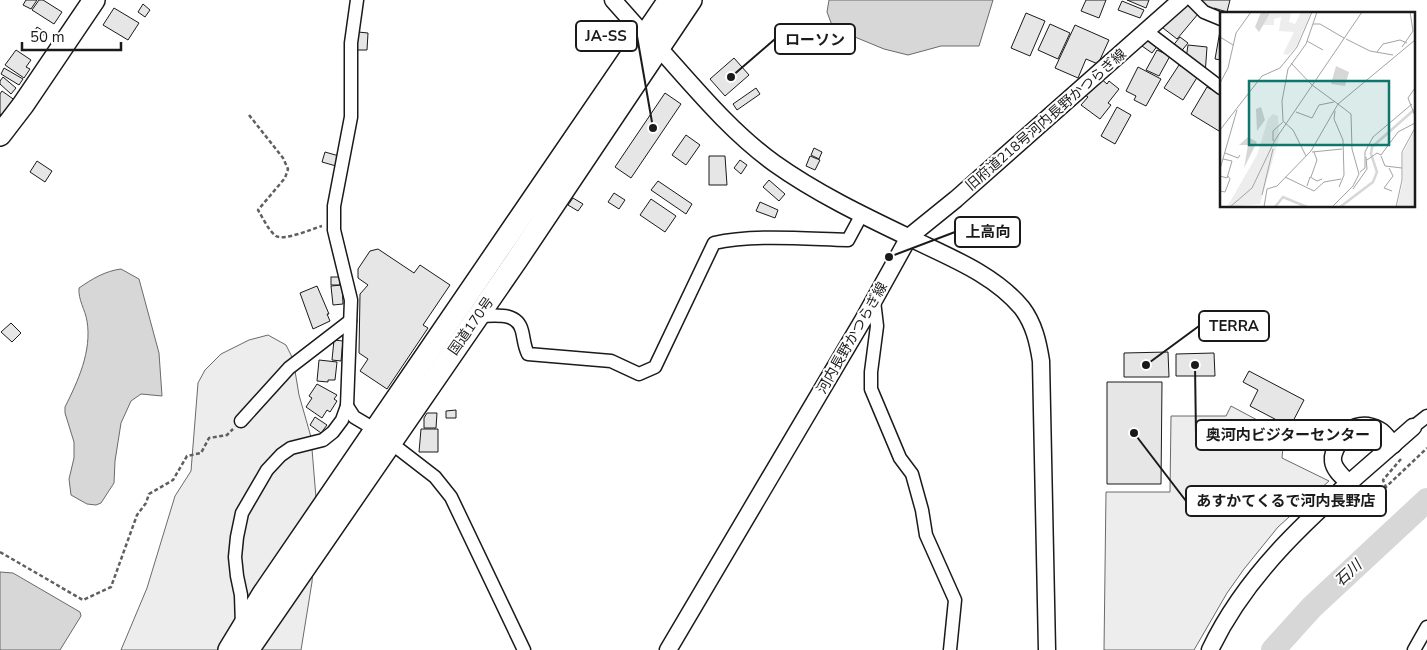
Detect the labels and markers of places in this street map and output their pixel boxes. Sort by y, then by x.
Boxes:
callout: JA-SS [576,21,637,51]
callout: ローソン [775,24,855,54]
callout: 上高向 [955,217,1020,247]
callout: TERRA [1199,311,1269,341]
callout: 奥河内ビジターセンター [1196,420,1381,450]
callout: あすかてくるで河内長野店 [1186,486,1386,516]

